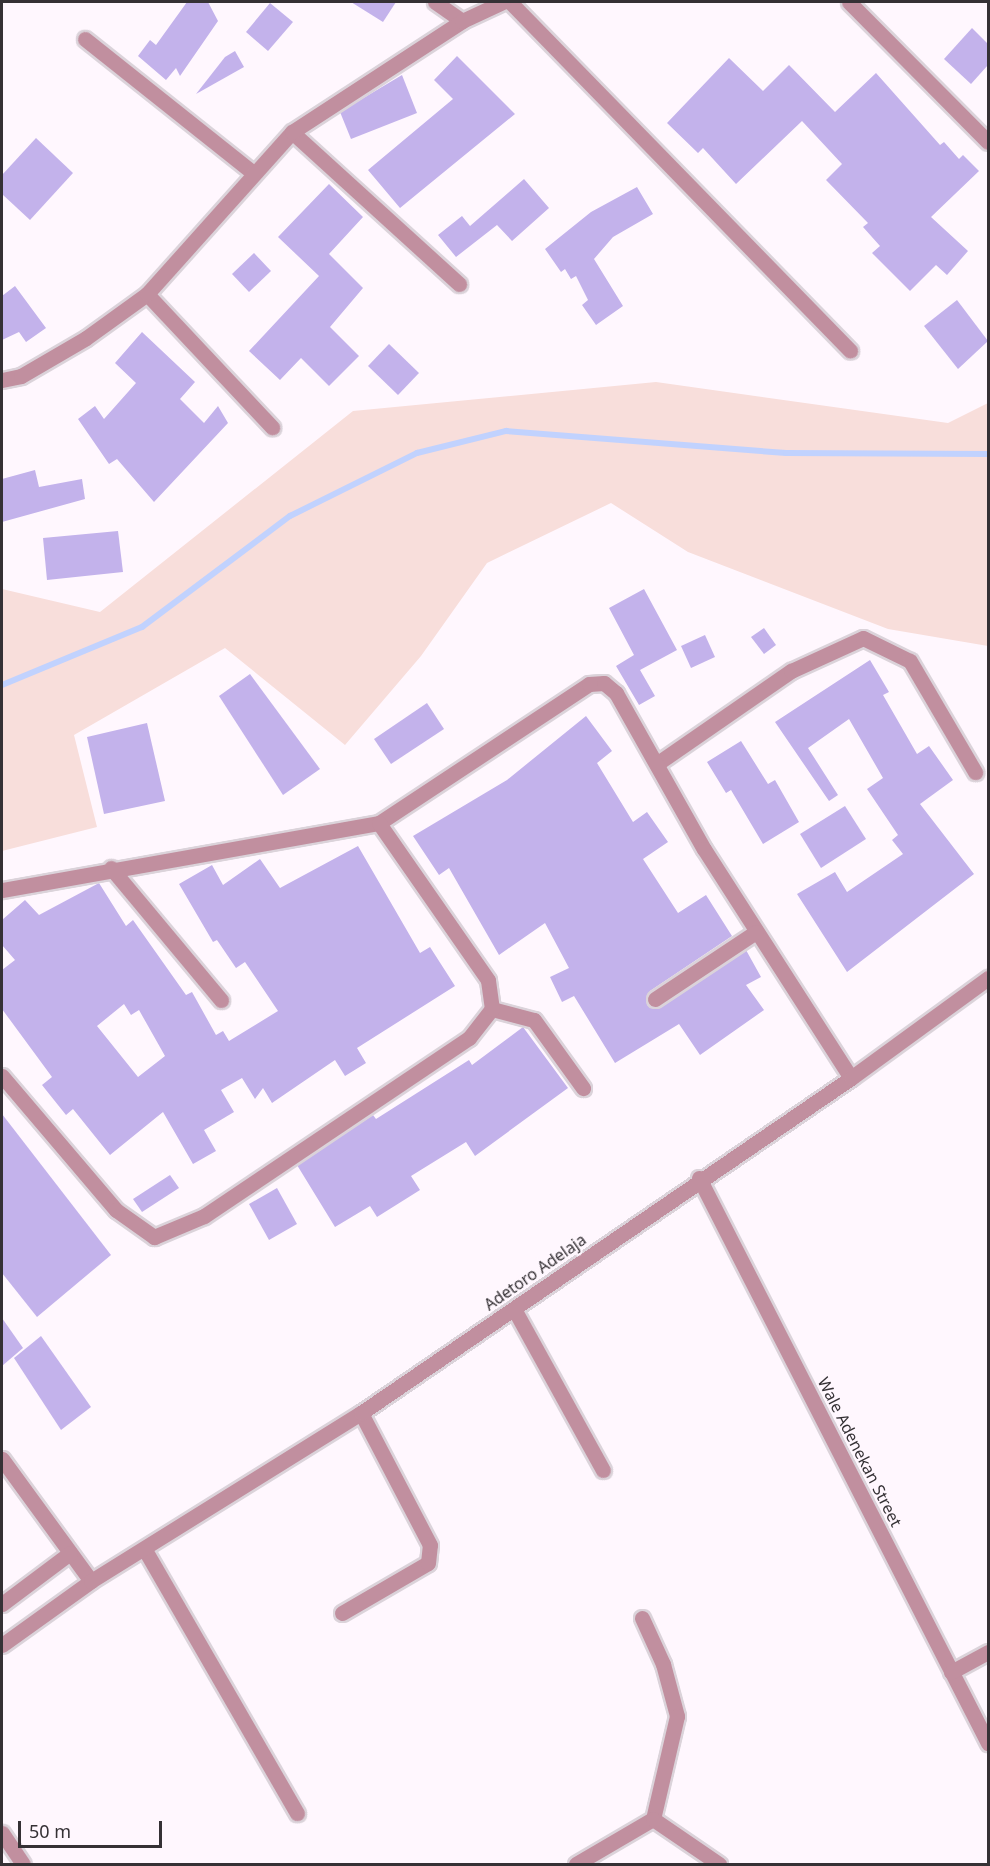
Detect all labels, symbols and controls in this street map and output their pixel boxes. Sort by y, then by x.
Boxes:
street label: Adetoro Adelaja [480,1230,590,1314]
street label: Wale Adenekan Street [814,1374,906,1530]
scale bar [21,1809,165,1847]
text: 50 m [29,1819,71,1843]

